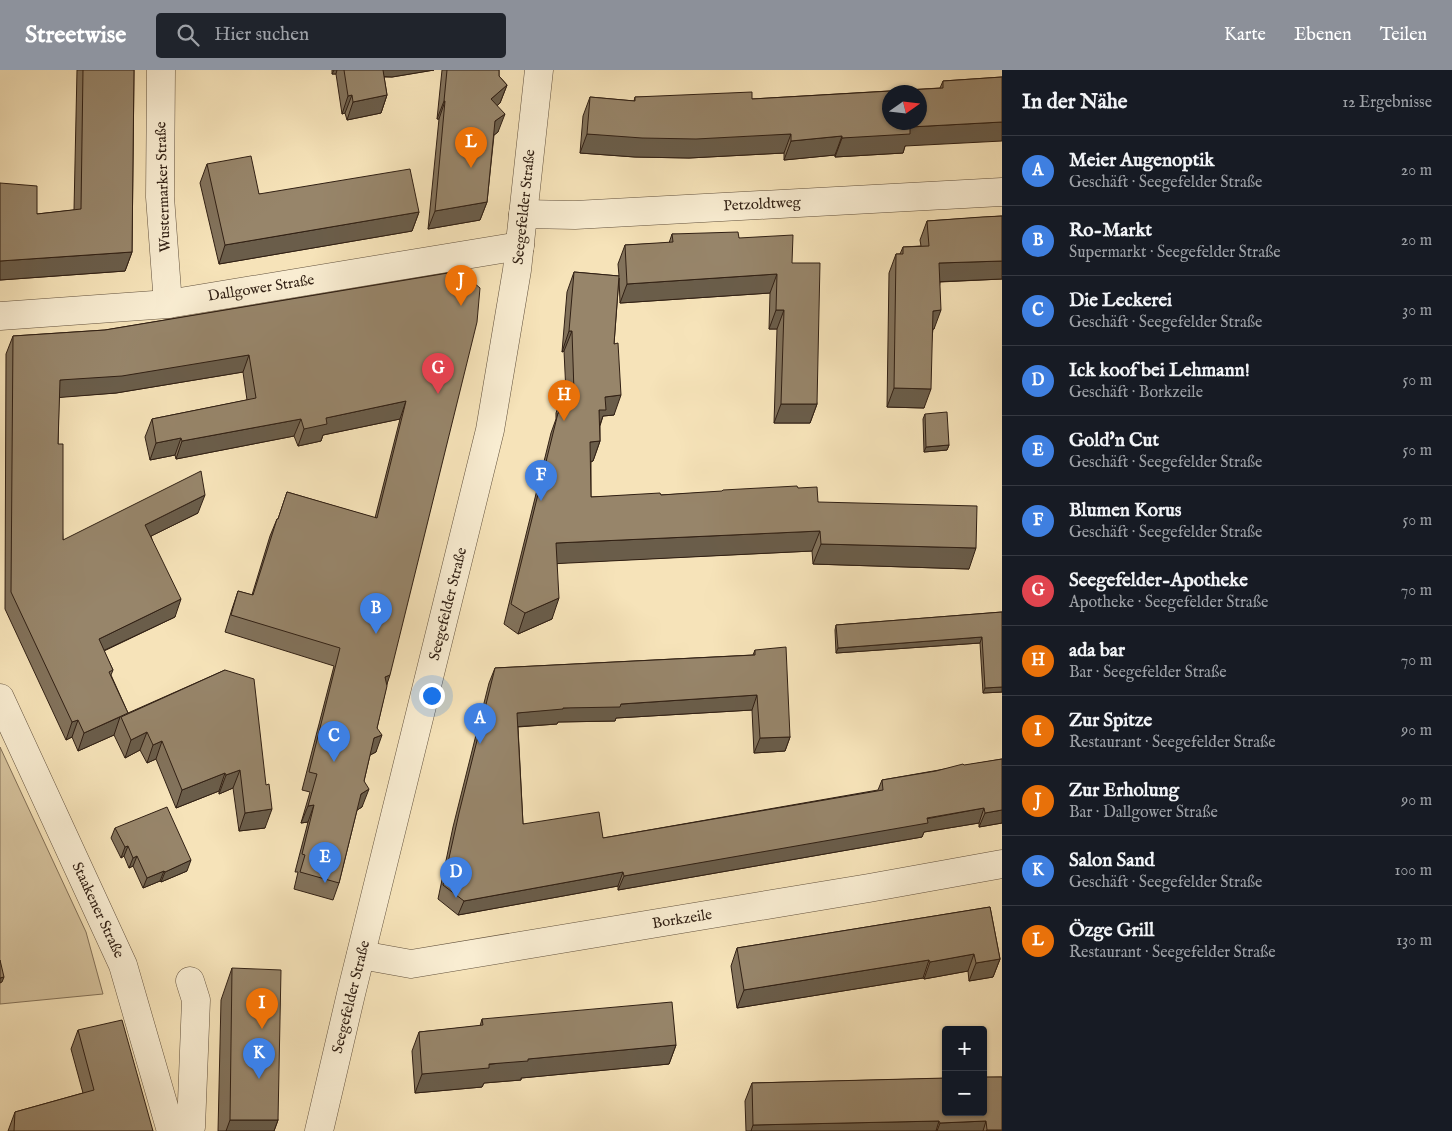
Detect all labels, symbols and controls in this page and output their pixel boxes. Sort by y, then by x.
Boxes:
search box [156,13,506,58]
text: Streetwise [25,20,126,51]
icon: search [174,21,202,49]
text: Hier suchen [214,23,309,47]
text: Karte [1224,24,1266,47]
text: Ebenen [1294,24,1352,47]
text: Teilen [1380,24,1427,47]
north arrow [882,85,927,130]
text: In der Nähe [1022,89,1128,116]
text: 12 Ergebnisse [1342,93,1432,113]
street label: Wustermarker Straße [151,121,175,253]
pin: L [455,127,487,168]
street label: Seegefelder Straße [508,148,540,266]
text: Meier Augenoptik [1069,149,1214,173]
text: A [1033,161,1043,181]
text: 20 m [1401,161,1432,181]
text: Geschäft · Seegefelder Straße [1069,173,1262,193]
street label: Petzoldtweg [723,192,802,216]
text: Ro-Markt [1069,219,1152,243]
text: B [1033,231,1043,251]
text: 20 m [1401,231,1432,251]
text: Supermarkt · Seegefelder Straße [1069,243,1281,263]
pin: J [445,265,477,306]
street label: Dallgower Straße [206,270,316,306]
text: Die Leckerei [1069,289,1172,313]
text: C [1032,301,1044,321]
text: 30 m [1402,301,1432,321]
text: Geschäft · Seegefelder Straße [1069,313,1262,333]
pin: G [422,353,454,394]
text: Ick koof bei Lehmann! [1069,359,1250,383]
text: D [1032,371,1044,391]
text: 50 m [1403,371,1432,391]
pin: H [548,380,580,421]
text: Geschäft · Borkzeile [1069,383,1203,403]
text: Gold'n Cut [1069,429,1159,453]
text: E [1032,441,1044,461]
text: 50 m [1403,441,1432,461]
text: Geschäft · Seegefelder Straße [1069,453,1262,473]
pin: F [525,460,557,501]
text: Blumen Korus [1069,499,1182,523]
text: F [1033,511,1043,531]
text: 50 m [1403,511,1432,531]
text: Geschäft · Seegefelder Straße [1069,523,1262,543]
street label: Seegefelder Straße [425,545,471,663]
text: Seegefelder-Apotheke [1069,569,1248,593]
text: G [1032,581,1044,601]
text: 70 m [1401,581,1432,601]
pin: B [360,593,392,634]
text: Apotheke · Seegefelder Straße [1069,593,1268,613]
text: ada bar [1069,639,1125,663]
text: H [1031,651,1045,671]
text: 70 m [1401,651,1432,671]
text: Bar · Seegefelder Straße [1069,663,1227,683]
your location [419,683,445,709]
pin: A [464,703,496,744]
text: Zur Spitze [1069,709,1152,733]
pin: C [318,721,350,762]
text: I [1035,721,1041,741]
text: 90 m [1401,721,1432,741]
text: Restaurant · Seegefelder Straße [1069,733,1276,753]
text: Zur Erholung [1069,779,1179,803]
text: J [1035,791,1041,811]
text: 90 m [1401,791,1432,811]
text: Bar · Dallgower Straße [1069,803,1218,823]
pin: E [309,842,341,883]
text: Salon Sand [1069,849,1155,873]
pin: D [440,857,472,898]
street label: Staakener Straße [67,859,129,961]
text: K [1032,861,1044,881]
text: 100 m [1395,861,1432,881]
text: Geschäft · Seegefelder Straße [1069,873,1262,893]
street label: Borkzeile [651,905,713,933]
text: Özge Grill [1069,919,1154,943]
text: L [1032,931,1044,951]
text: 130 m [1396,931,1432,951]
street label: Seegefelder Straße [328,938,374,1056]
text: Restaurant · Seegefelder Straße [1069,943,1276,963]
pin: I [246,988,278,1029]
map controls [942,1026,987,1116]
button: + [942,1026,987,1071]
pin: K [243,1038,275,1079]
button: − [942,1071,987,1116]

